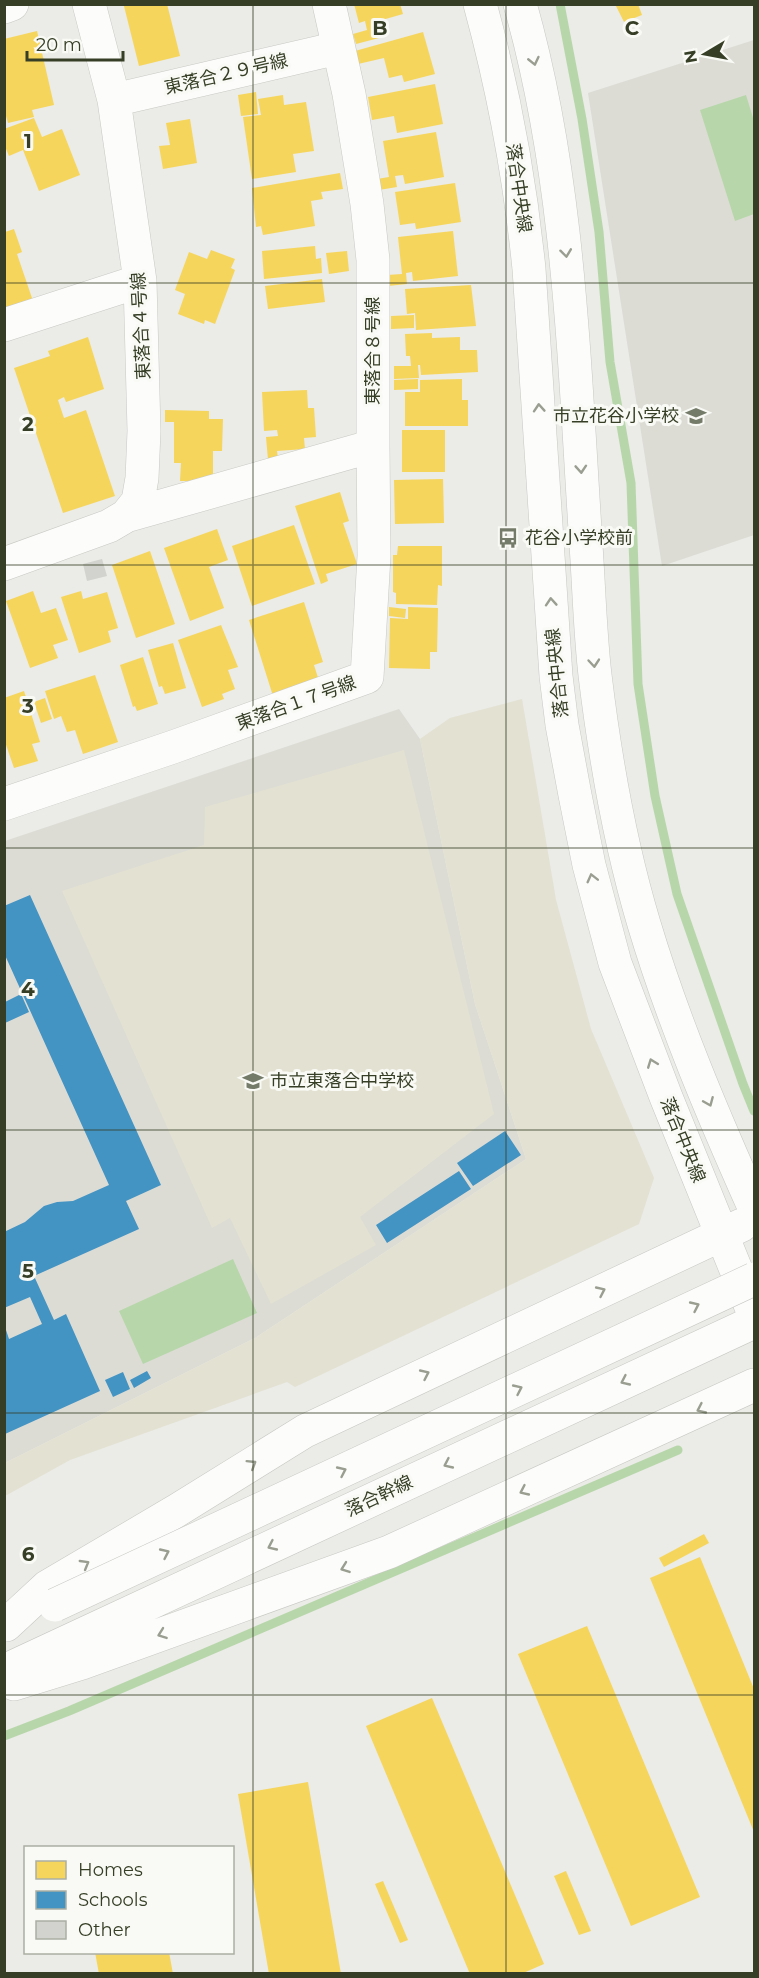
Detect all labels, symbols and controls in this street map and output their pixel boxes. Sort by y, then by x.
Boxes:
text: B [372,16,388,40]
text: C [625,16,640,40]
scale bar [27,24,123,62]
north arrow [675,24,735,84]
text: 20 m [36,34,82,56]
text: N [680,48,701,65]
street label: 東落合２９号線 [162,49,290,99]
one-way arrow [527,56,540,66]
text: 1 [24,129,32,153]
street label: 落合中央線 [502,142,536,234]
one-way arrow [559,249,572,258]
street label: 東落合４号線 [127,271,155,381]
street label: 東落合８号線 [362,297,384,405]
one-way arrow [532,403,545,412]
school or university icon: 市立花谷小学校 [684,404,708,428]
place label: 市立花谷小学校 [553,405,679,427]
text: 2 [22,412,34,436]
one-way arrow [574,464,587,473]
bus stop icon: 花谷小学校前 [496,526,520,550]
place label: 花谷小学校前 [525,527,633,549]
one-way arrow [544,598,557,607]
street label: 落合中央線 [541,627,573,719]
one-way arrow [587,659,600,668]
street label: 東落合１７号線 [233,671,359,735]
text: 3 [21,694,34,718]
one-way arrow [587,873,600,883]
text: 4 [21,977,35,1001]
one-way arrow [647,1058,660,1069]
school or university icon: 市立東落合中学校 [241,1069,265,1093]
place label: 市立東落合中学校 [270,1070,414,1092]
street label: 落合中央線 [656,1094,710,1186]
one-way arrow [702,1096,714,1107]
text: 5 [22,1259,34,1283]
one-way arrow [595,1286,606,1298]
one-way arrow [689,1302,700,1314]
one-way arrow [419,1370,430,1382]
one-way arrow [621,1374,632,1386]
one-way arrow [512,1384,523,1396]
one-way arrow [697,1402,708,1414]
one-way arrow [444,1456,455,1468]
one-way arrow [246,1459,256,1471]
one-way arrow [335,1466,346,1478]
street label: 落合幹線 [342,1471,416,1521]
one-way arrow [520,1483,531,1495]
one-way arrow [267,1538,278,1550]
text: 6 [22,1542,35,1566]
one-way arrow [158,1549,169,1561]
one-way arrow [79,1560,89,1572]
one-way arrow [340,1561,351,1574]
one-way arrow [157,1627,168,1640]
legend [24,1846,234,1954]
text: Homes [78,1859,143,1881]
text: Schools [78,1889,148,1911]
text: Other [78,1919,131,1941]

